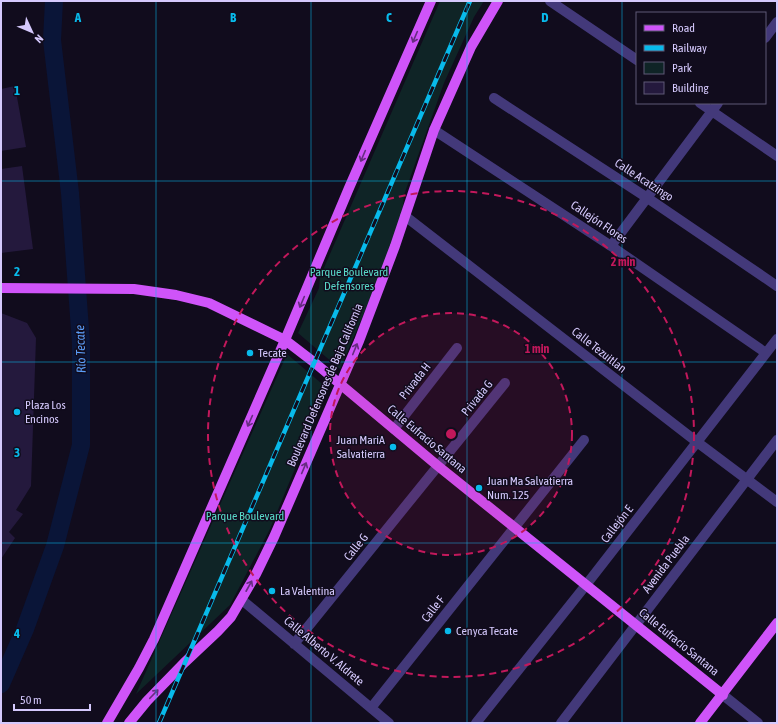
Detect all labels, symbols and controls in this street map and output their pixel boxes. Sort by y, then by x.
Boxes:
text: A [74,10,82,25]
text: B [230,10,237,25]
text: C [386,10,392,25]
text: D [541,10,549,25]
north arrow [12,12,52,52]
legend [636,12,766,104]
text: Road [672,21,695,35]
one-way arrow [411,30,418,42]
text: N [33,32,46,45]
text: Railway [672,41,707,55]
text: Park [672,61,693,75]
text: Building [672,81,710,95]
text: 1 [14,83,20,98]
one-way arrow [359,150,366,162]
street label: Calle Acatzingo [612,156,676,204]
street label: Callejón Flores [568,198,630,246]
text: 2 min [611,255,635,269]
text: 2 [14,264,20,279]
park label: Parque Boulevard Defensores [310,265,388,293]
one-way arrow [297,295,305,307]
street label: Boulevard Defensores de Baja California [284,301,366,469]
water label: Río Tecate [72,324,89,373]
street label: Calle Tezuitlan [569,324,629,376]
text: 1 min [525,342,549,356]
one-way arrow [352,344,360,356]
place label: Tecate [258,346,287,360]
marker: Tecate [245,348,255,358]
street label: Privada H [396,360,434,402]
street label: Privada G [458,377,496,419]
place label: Plaza Los Encinos [25,398,66,426]
street label: Calle Eufracio Santana [385,402,469,476]
marker: Plaza Los Encinos [12,407,22,417]
one-way arrow [246,414,253,426]
centre of rings [444,427,458,441]
place label: Juan MariA Salvatierra [337,433,385,461]
marker: Juan MariA Salvatierra [388,442,398,452]
text: 3 [14,445,20,460]
one-way arrow [301,463,308,475]
place label: Juan Ma Salvatierra Num. 125 [487,474,573,502]
marker: Juan Ma Salvatierra Num. 125 [474,483,484,493]
street label: Callejón E [598,502,636,546]
park label: Parque Boulevard [206,509,284,523]
street label: Calle G [341,531,371,563]
street label: Avenida Puebla [640,532,692,596]
one-way arrow [246,581,254,593]
place label: La Valentina [280,584,335,598]
marker: La Valentina [267,586,277,596]
street label: Calle F [419,593,448,625]
street label: Calle Eufracio Santana [636,605,722,679]
street label: Calle Alberto V. Aldrete [281,613,367,689]
place label: Cenyca Tecate [456,624,518,638]
text: 4 [13,626,20,641]
marker: Cenyca Tecate [443,626,453,636]
scale bar [14,686,90,712]
one-way arrow [149,689,159,699]
text: 50 m [20,693,42,707]

